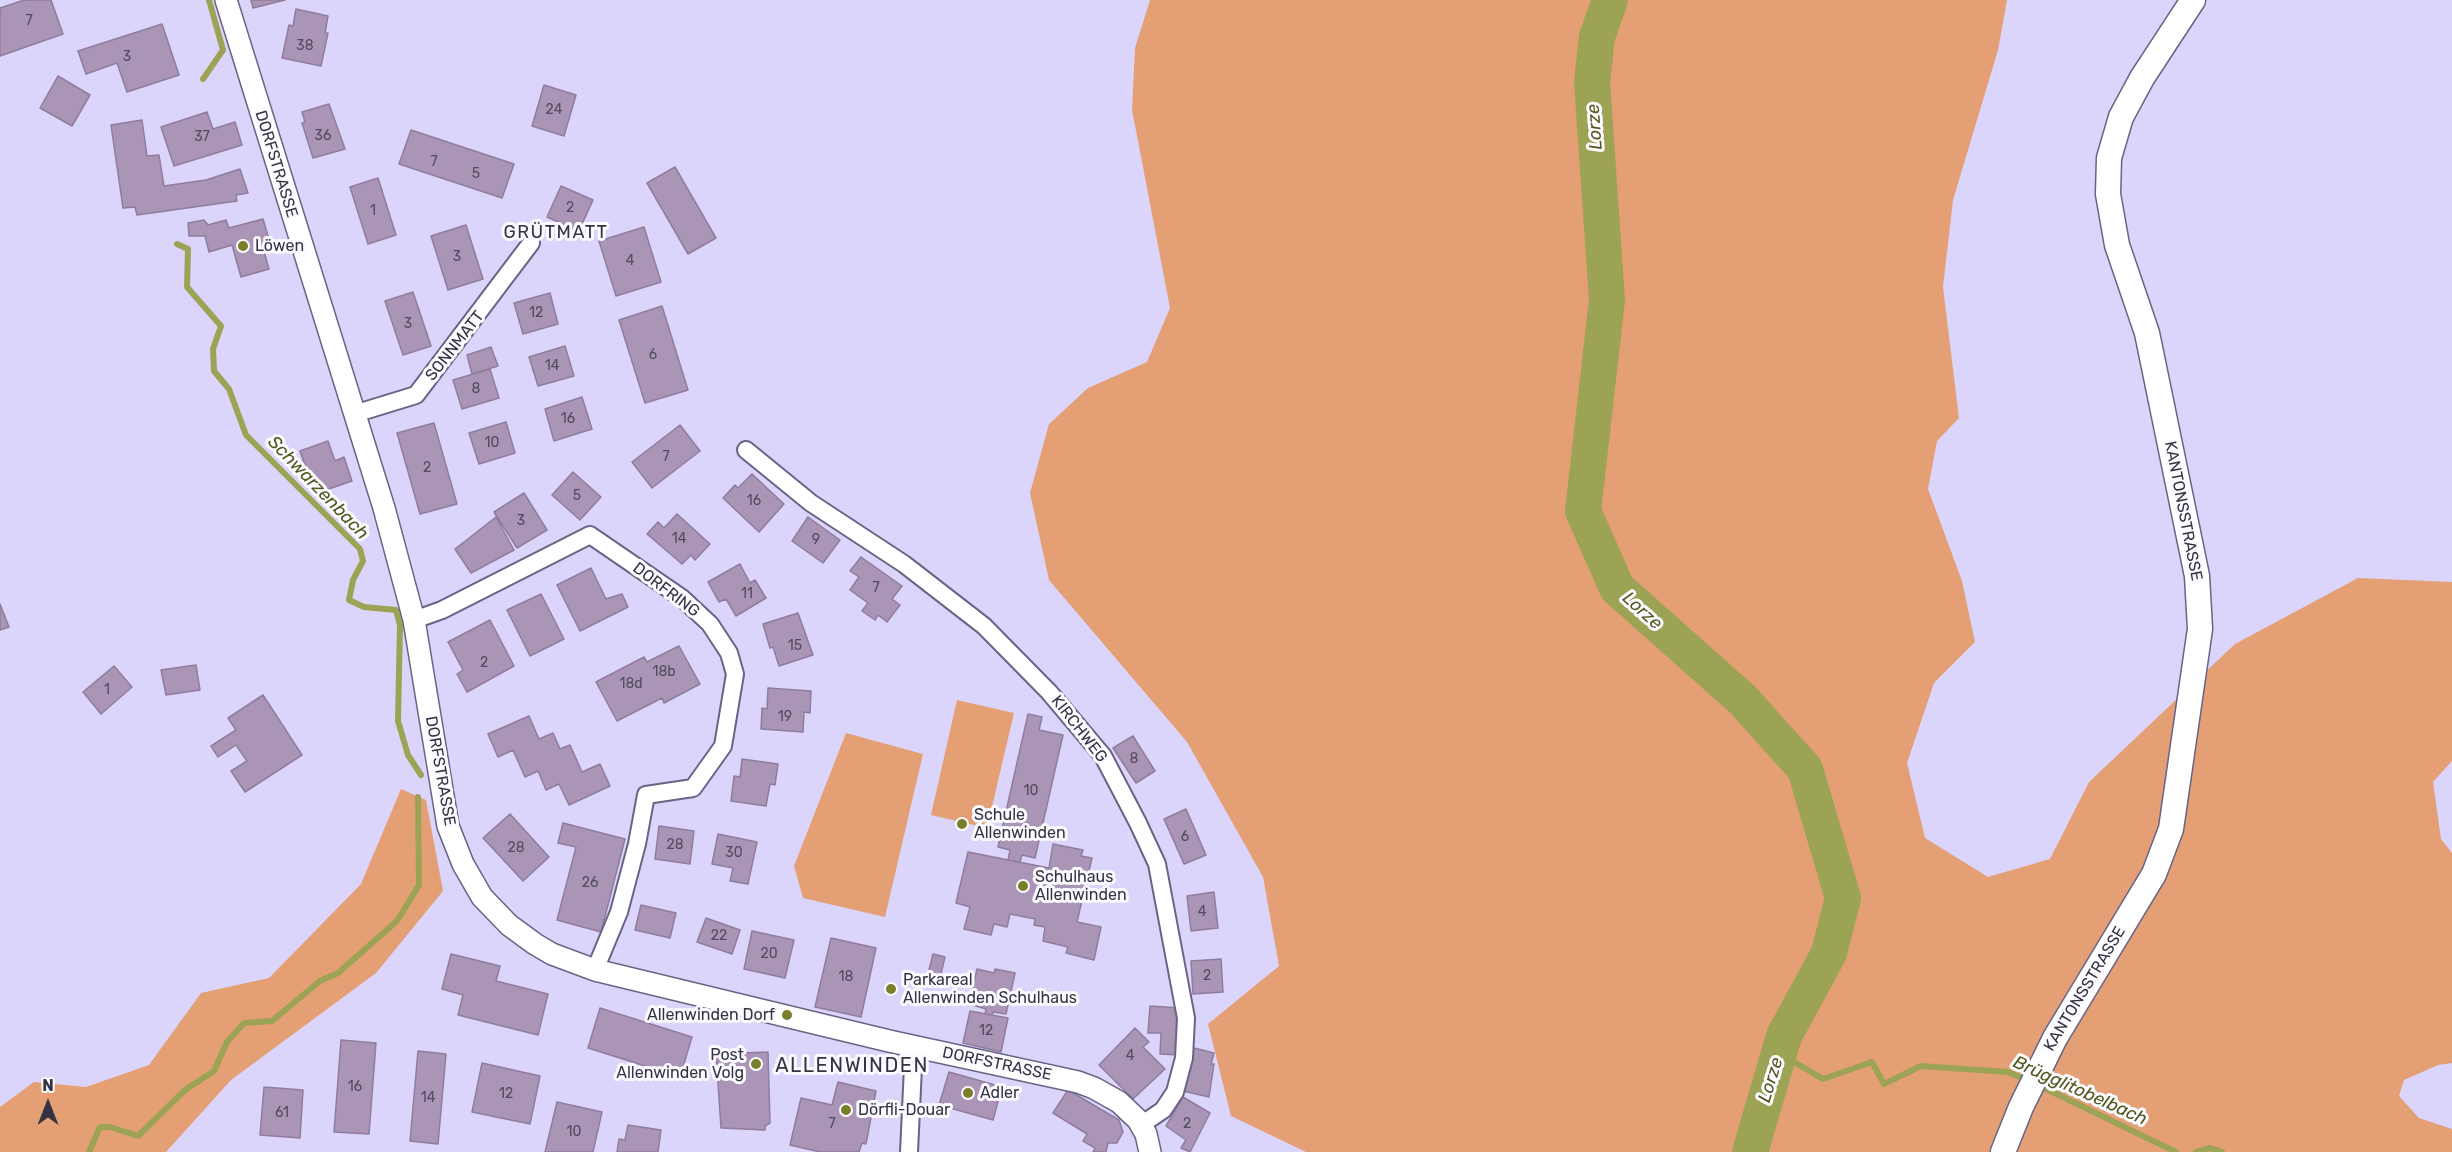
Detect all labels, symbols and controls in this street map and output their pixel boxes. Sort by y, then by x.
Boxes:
house number: 7 [25,13,33,29]
house number: 38 [296,38,314,54]
house number: 3 [123,49,131,65]
house number: 24 [546,102,562,118]
water label: Lorze [1583,103,1607,151]
street label: DORFSTRASSE [251,108,301,220]
house number: 36 [315,128,331,144]
house number: 37 [194,129,210,145]
house number: 7 [430,154,438,170]
house number: 5 [472,166,480,182]
house number: 2 [566,200,574,216]
house number: 1 [370,203,376,219]
district label: GRÜTMATT [504,222,608,244]
place label: Löwen [255,236,304,256]
marker: Löwen [236,239,250,253]
house number: 3 [453,249,461,265]
house number: 4 [626,253,634,269]
house number: 12 [529,305,543,321]
street label: SONNMATT [422,307,488,385]
house number: 3 [404,316,412,332]
house number: 6 [649,347,657,363]
house number: 14 [545,358,559,374]
house number: 8 [472,381,480,397]
house number: 16 [561,411,575,427]
water label: Schwarzenbach [263,432,373,544]
house number: 10 [485,435,499,451]
street label: KANTONSSTRASSE [2160,439,2206,583]
house number: 7 [662,449,670,465]
house number: 2 [423,460,431,476]
house number: 5 [573,488,581,504]
house number: 16 [747,493,761,509]
house number: 3 [517,513,525,529]
house number: 14 [672,531,686,547]
house number: 9 [812,532,820,548]
street label: DORFRING [629,559,703,621]
house number: 7 [872,580,880,596]
house number: 11 [741,586,753,602]
water label: Lorze [1618,588,1666,634]
house number: 15 [788,638,802,654]
house number: 2 [480,655,488,671]
house number: 18b [652,664,676,680]
house number: 18d [619,676,643,692]
house number: 1 [104,682,110,698]
street label: KIRCHWEG [1047,692,1111,766]
house number: 19 [778,709,792,725]
street label: DORFSTRASSE [421,715,459,827]
house number: 8 [1130,751,1138,767]
house number: 10 [1024,783,1038,799]
place label: Schule Allenwinden [974,805,1066,843]
marker: Schule Allenwinden [955,817,969,831]
house number: 6 [1181,829,1189,845]
house number: 28 [666,837,684,853]
house number: 28 [507,840,525,856]
house number: 30 [725,845,743,861]
place label: Schulhaus Allenwinden [1035,867,1127,905]
house number: 26 [582,875,598,891]
marker: Schulhaus Allenwinden [1016,879,1030,893]
house number: 4 [1198,904,1206,920]
street label: KANTONSSTRASSE [2040,923,2130,1055]
house number: 22 [711,928,727,944]
house number: 20 [760,946,778,962]
house number: 2 [1203,968,1211,984]
house number: 18 [839,969,853,985]
place label: Parkareal Allenwinden Schulhaus [903,970,1077,1008]
marker: Parkareal Allenwinden Schulhaus [884,982,898,996]
place label: Allenwinden Dorf [647,1005,775,1025]
marker: Allenwinden Dorf [780,1008,794,1022]
house number: 12 [979,1023,993,1039]
street label: DORFSTRASSE [941,1043,1053,1085]
place label: Post Allenwinden Volg [616,1045,744,1083]
house number: 4 [1126,1048,1134,1064]
water label: Brügglitobelbach [2010,1052,2150,1130]
district label: ALLENWINDEN [775,1054,929,1078]
water label: Lorze [1754,1055,1788,1105]
marker: Post Allenwinden Volg [749,1057,763,1071]
north arrow [18,1074,78,1134]
text: N [42,1076,54,1095]
house number: 16 [348,1079,362,1095]
place label: Adler [980,1083,1019,1103]
house number: 12 [499,1086,513,1102]
marker: Adler [961,1086,975,1100]
house number: 14 [421,1090,435,1106]
place label: Dörfli-Douar [858,1100,950,1120]
marker: Dörfli-Douar [839,1103,853,1117]
house number: 61 [275,1105,289,1121]
house number: 7 [828,1116,836,1132]
house number: 2 [1183,1116,1191,1132]
house number: 10 [567,1124,581,1140]

